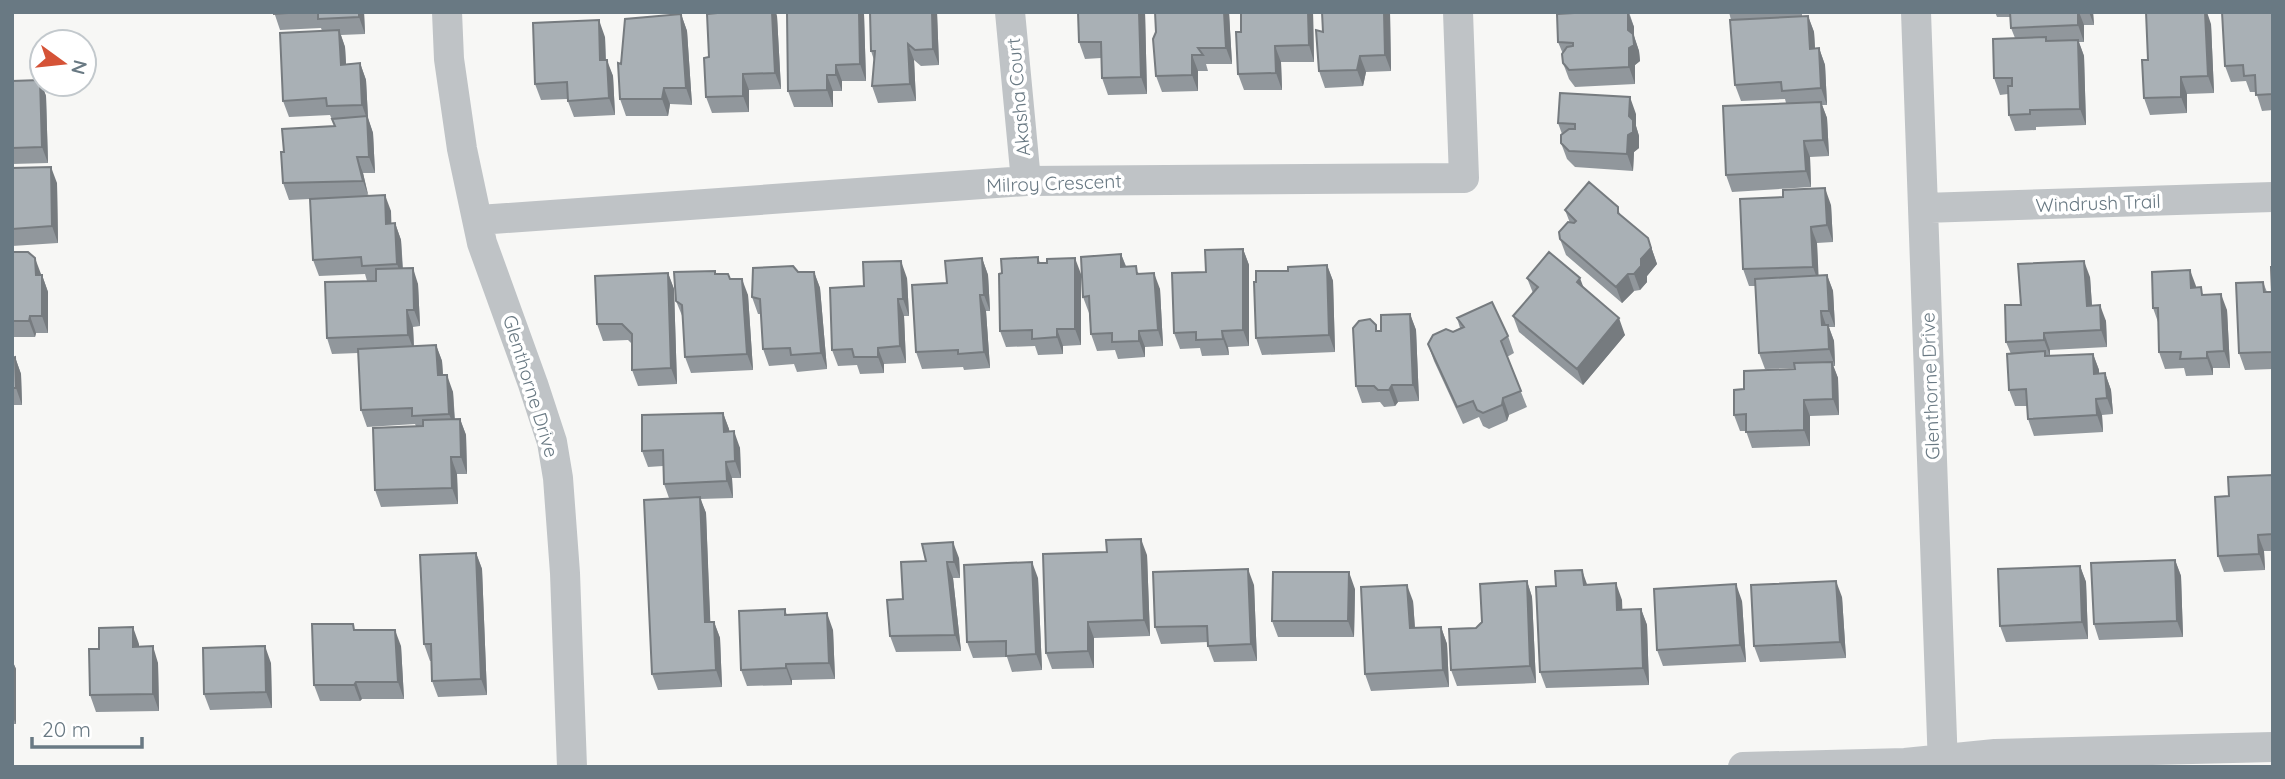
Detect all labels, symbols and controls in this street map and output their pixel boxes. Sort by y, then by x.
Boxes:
north arrow [28,28,98,98]
street label: Akasha Court [1001,37,1035,157]
text: N [66,58,93,77]
street label: Milroy Crescent [986,169,1122,197]
street label: Windrush Trail [2035,189,2161,217]
street label: Glenthorne Drive [498,312,564,460]
street label: Glenthorne Drive [1915,312,1945,460]
scale bar [32,706,142,750]
text: 20 m [42,716,91,742]

